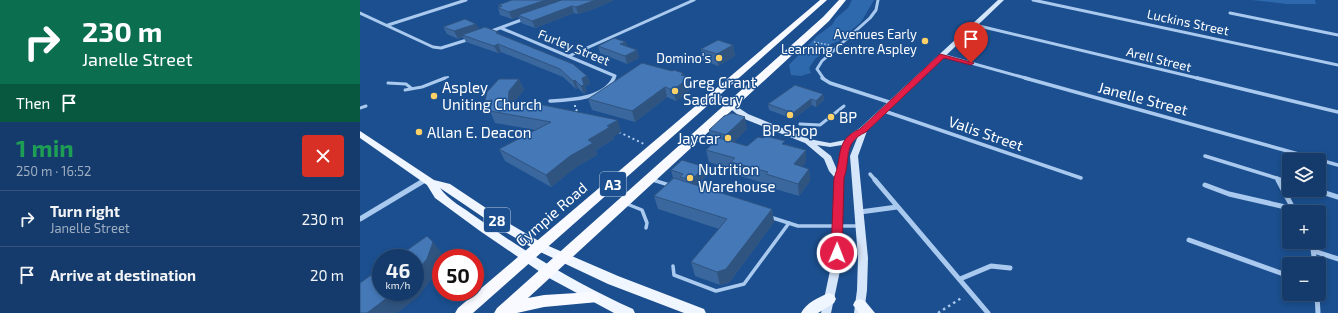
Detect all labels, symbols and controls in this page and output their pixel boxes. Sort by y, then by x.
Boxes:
street label: Luckins Street [1146,5,1231,39]
text: 230 m [82,14,163,48]
icon: right [16,16,68,68]
pin [954,22,988,63]
street label: Furley Street [536,25,612,69]
place label: Avenues Early Learning Centre Aspley [781,26,917,57]
icon: arrive [960,28,982,50]
marker: Avenues Early Learning Centre Aspley [920,36,930,46]
street label: Arell Street [1125,43,1193,75]
text: Janelle Street [82,48,193,70]
place label: Domino's [656,50,711,66]
marker: Domino's [714,53,724,63]
place label: Greg Grant Saddlery [683,73,756,108]
street label: Janelle Street [1096,77,1190,119]
place label: Aspley Uniting Church [442,78,542,113]
marker: Greg Grant Saddlery [670,86,680,96]
marker: Aspley Uniting Church [429,91,439,101]
icon: arrive [58,92,80,114]
text: Then [16,94,50,112]
place label: BP [839,108,857,126]
marker: BP Shop [785,110,795,120]
marker: BP [826,112,836,122]
street label: Valis Street [946,112,1026,154]
place label: BP Shop [762,121,818,139]
place label: Allan E. Deacon [427,123,531,141]
marker: Allan E. Deacon [414,127,424,137]
place label: Jaycar [677,129,720,147]
text: 1 min [16,133,74,162]
marker: Jaycar [723,133,733,143]
button: close [302,135,344,177]
map controls [1282,153,1326,301]
button: layers [1282,153,1326,197]
place label: Nutrition Warehouse [698,160,776,195]
text: 250 m · 16:52 [16,163,91,179]
road number: A3 [600,172,626,196]
marker: Nutrition Warehouse [685,173,695,183]
street label: Gympie Road [512,178,590,250]
text: Turn right [50,202,120,220]
button: + [1282,205,1326,249]
icon: right [16,208,38,230]
road number: 28 [484,208,510,232]
text: 230 m [302,210,344,228]
text: Janelle Street [50,220,130,236]
position arrow [816,232,858,274]
speed limit sign: 50 [432,249,484,301]
button: − [1282,257,1326,301]
text: 46 [386,258,410,282]
icon: arrive [16,264,38,286]
text: Arrive at destination [50,266,196,284]
text: 20 m [310,266,344,284]
text: km/h [386,279,410,291]

